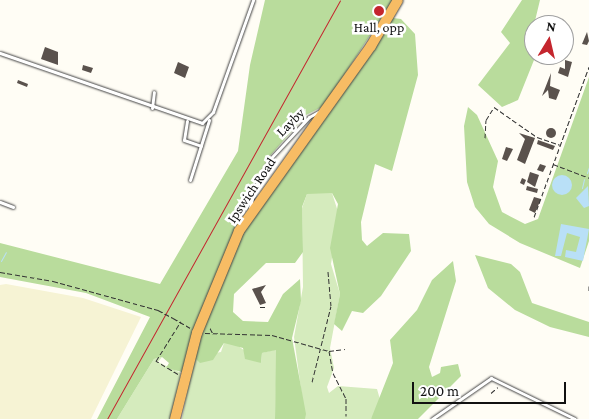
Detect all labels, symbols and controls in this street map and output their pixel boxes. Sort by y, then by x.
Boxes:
marker: Hall, opp [373,5,385,17]
north arrow [524,15,574,65]
text: N [545,18,557,35]
place label: Hall, opp [354,19,404,35]
street label: Layby [272,104,308,140]
street label: Ipswich Road [223,154,279,226]
scale bar [414,372,568,404]
text: 200 m [420,383,459,399]

